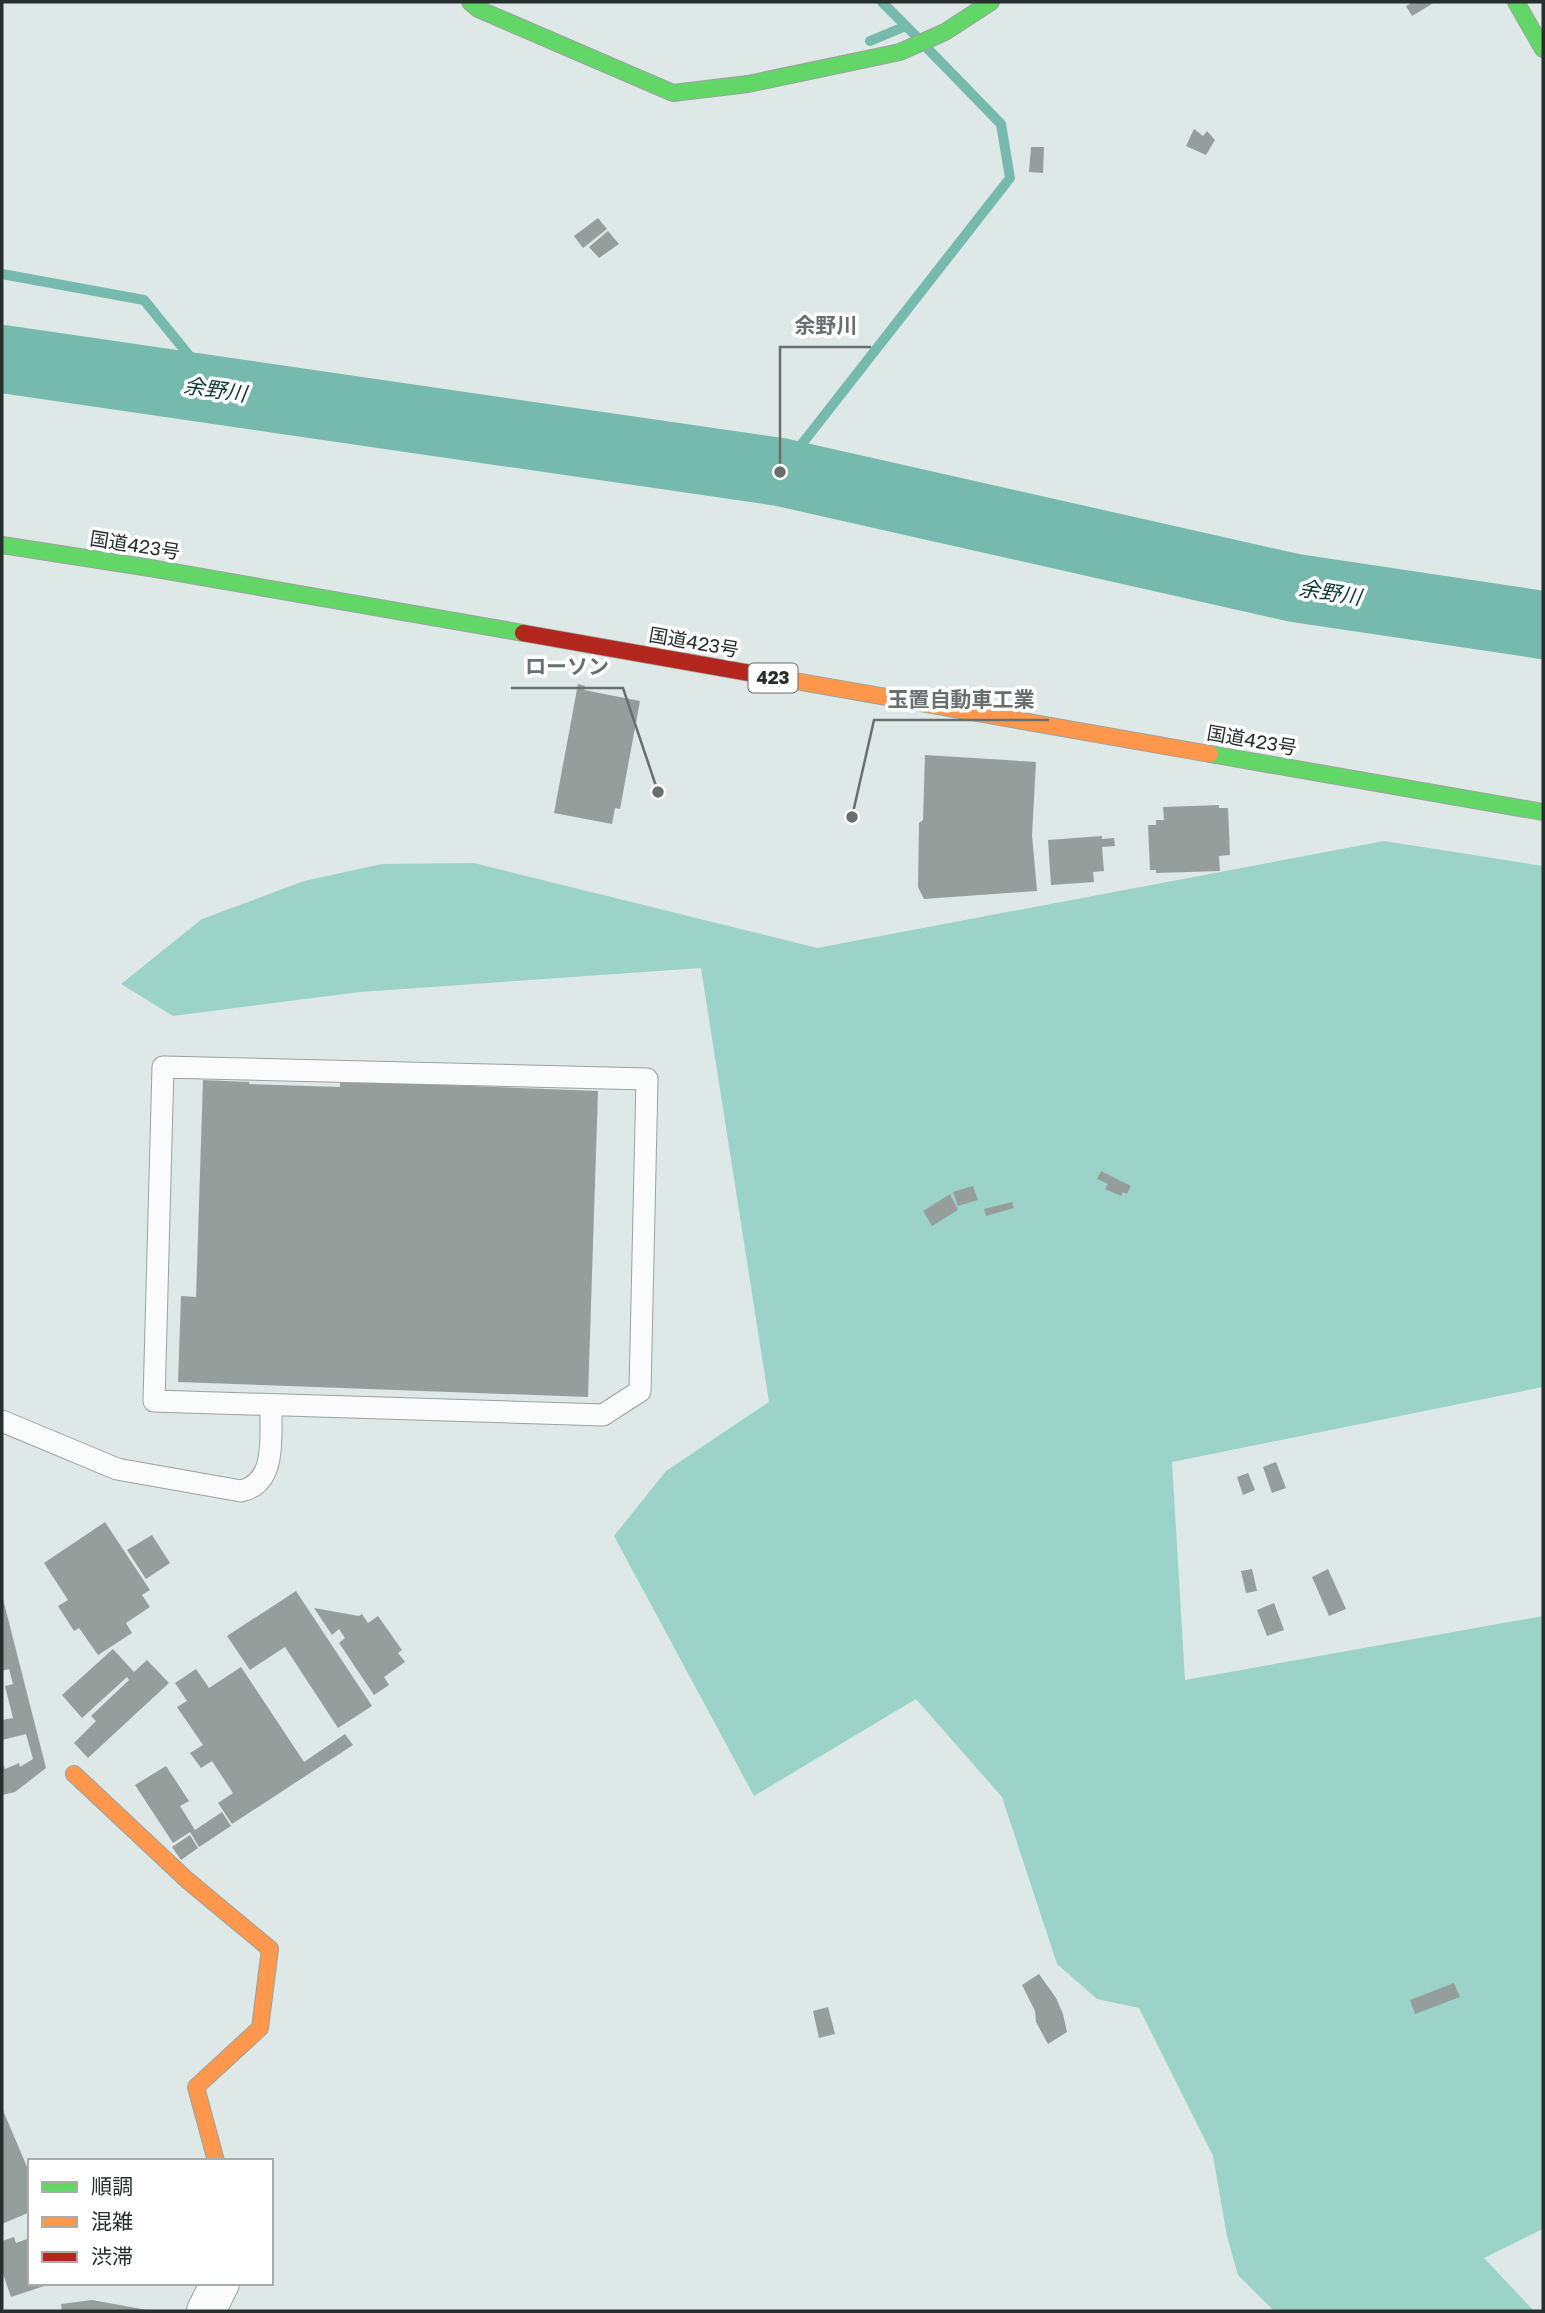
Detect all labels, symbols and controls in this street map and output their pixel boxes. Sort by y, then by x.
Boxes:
callout: 余野川 [780,305,871,347]
text: 余野川 [795,312,858,338]
water label: 余野川 [182,372,250,407]
street label: 国道423号 [88,526,182,563]
water label: 余野川 [1297,574,1365,610]
street label: 国道423号 [647,622,741,661]
callout: ローソン [511,646,623,688]
text: ローソン [525,653,609,679]
road number: 423 [748,664,798,692]
callout: 玉置自動車工業 [874,678,1049,720]
text: 玉置自動車工業 [888,686,1035,712]
street label: 国道423号 [1205,720,1299,759]
legend [28,2159,273,2285]
text: 順調 [91,2173,133,2199]
text: 混雑 [91,2208,133,2234]
text: 渋滞 [91,2243,133,2269]

